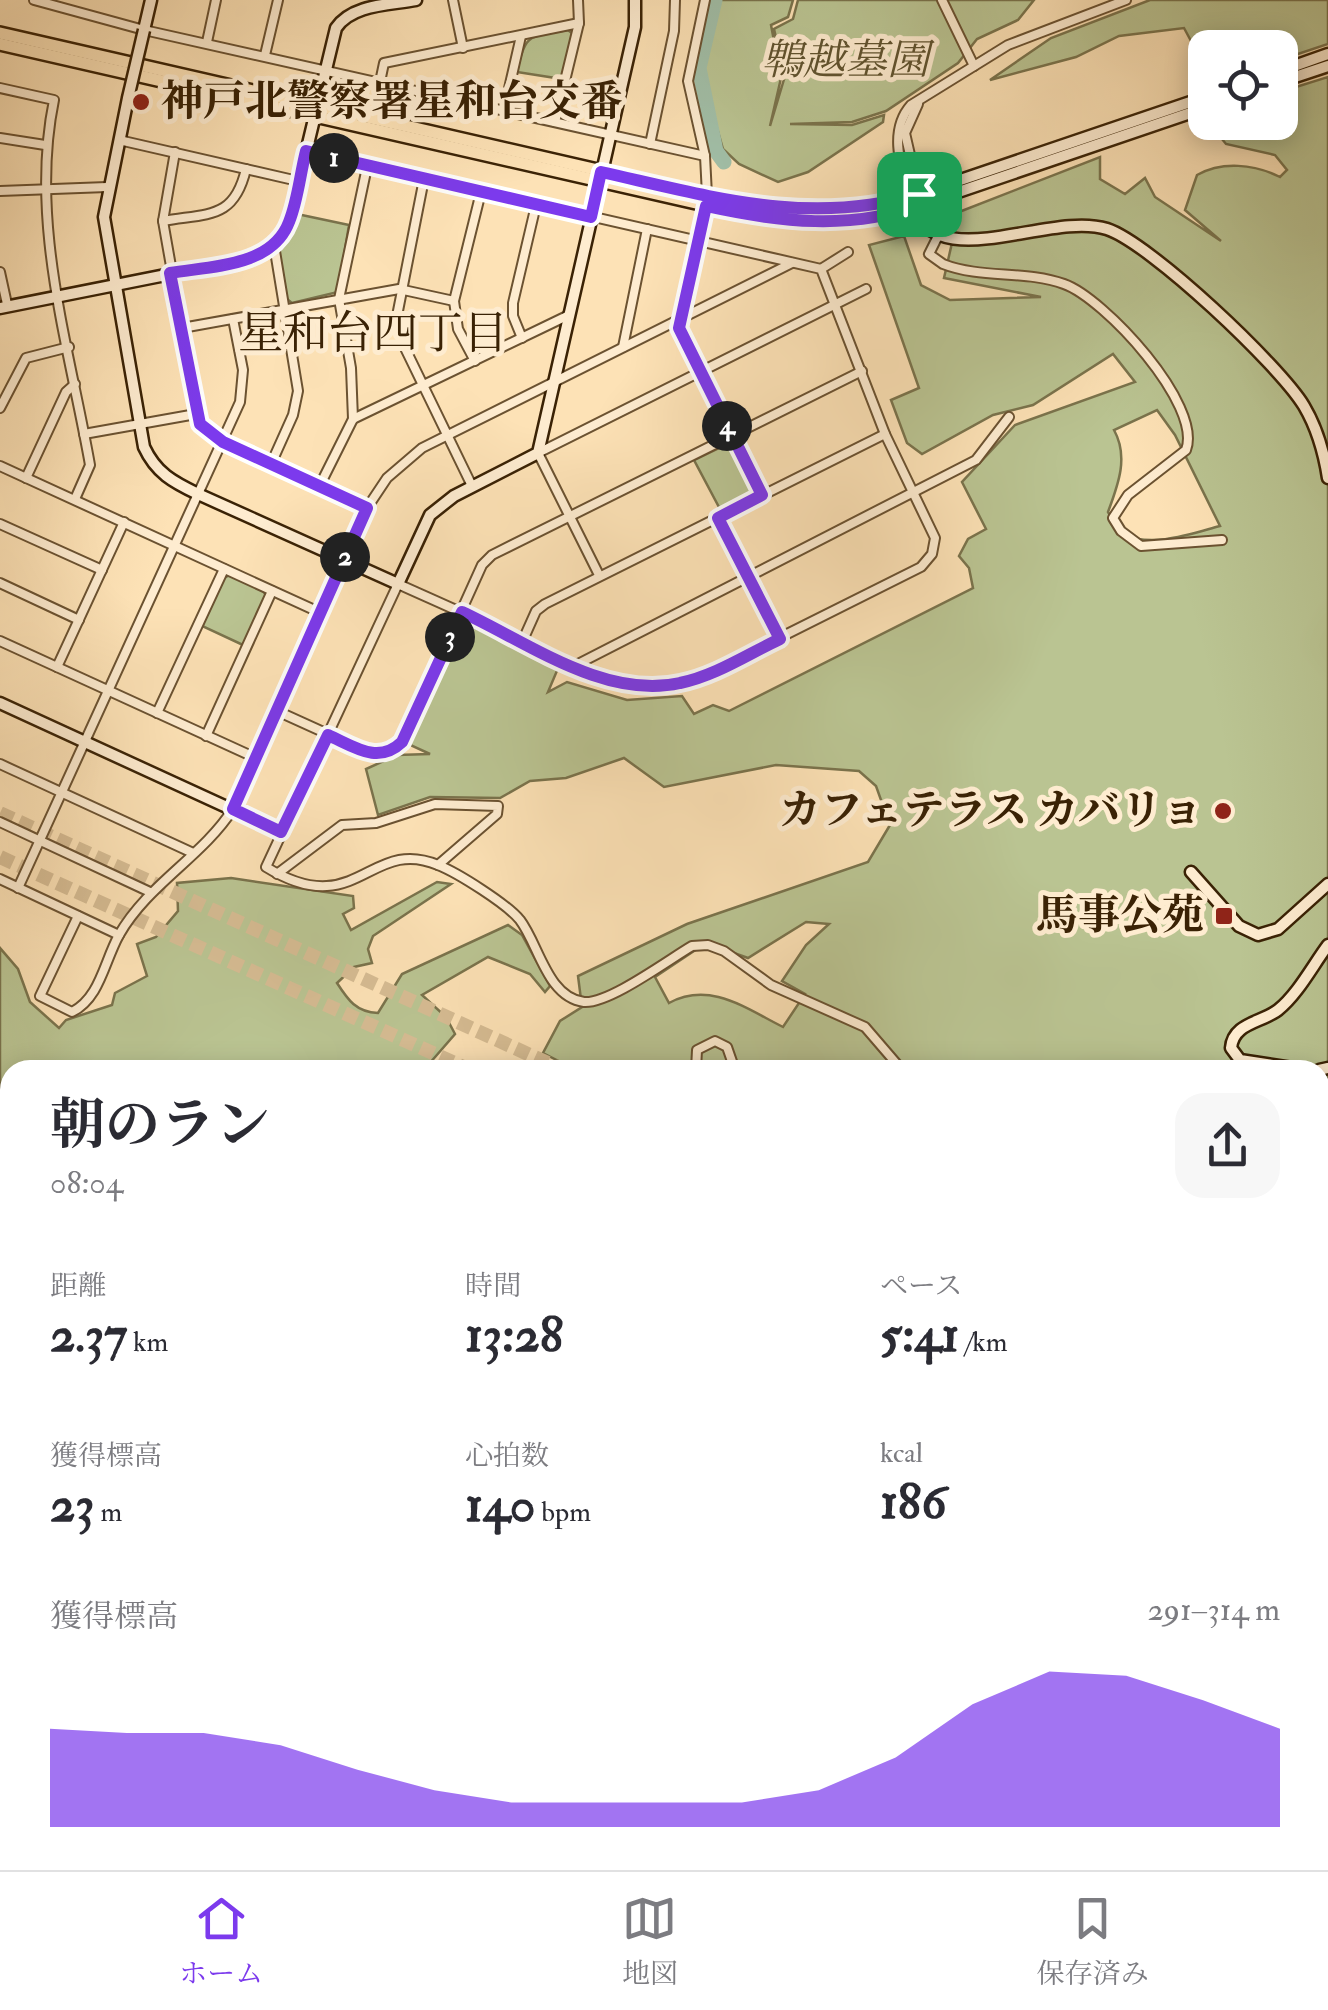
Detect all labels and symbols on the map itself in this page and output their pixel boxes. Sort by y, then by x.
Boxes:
park label: 鵯越墓園 [761,35,935,87]
place label: 神戸北警察署星和台交番 [161,76,623,128]
marker: 神戸北警察署星和台交番 [130,91,152,113]
pin: 1 [309,133,359,183]
pin [877,152,962,237]
district label: 星和台四丁目 [238,306,508,362]
pin: 4 [702,401,752,451]
pin: 2 [320,532,370,582]
pin: 3 [425,612,475,662]
place label: カフェテラス カバリョ [779,785,1203,837]
marker: カフェテラス カバリョ [1212,800,1234,822]
place label: 馬事公苑 [1036,890,1204,942]
marker: 馬事公苑 [1213,905,1235,927]

